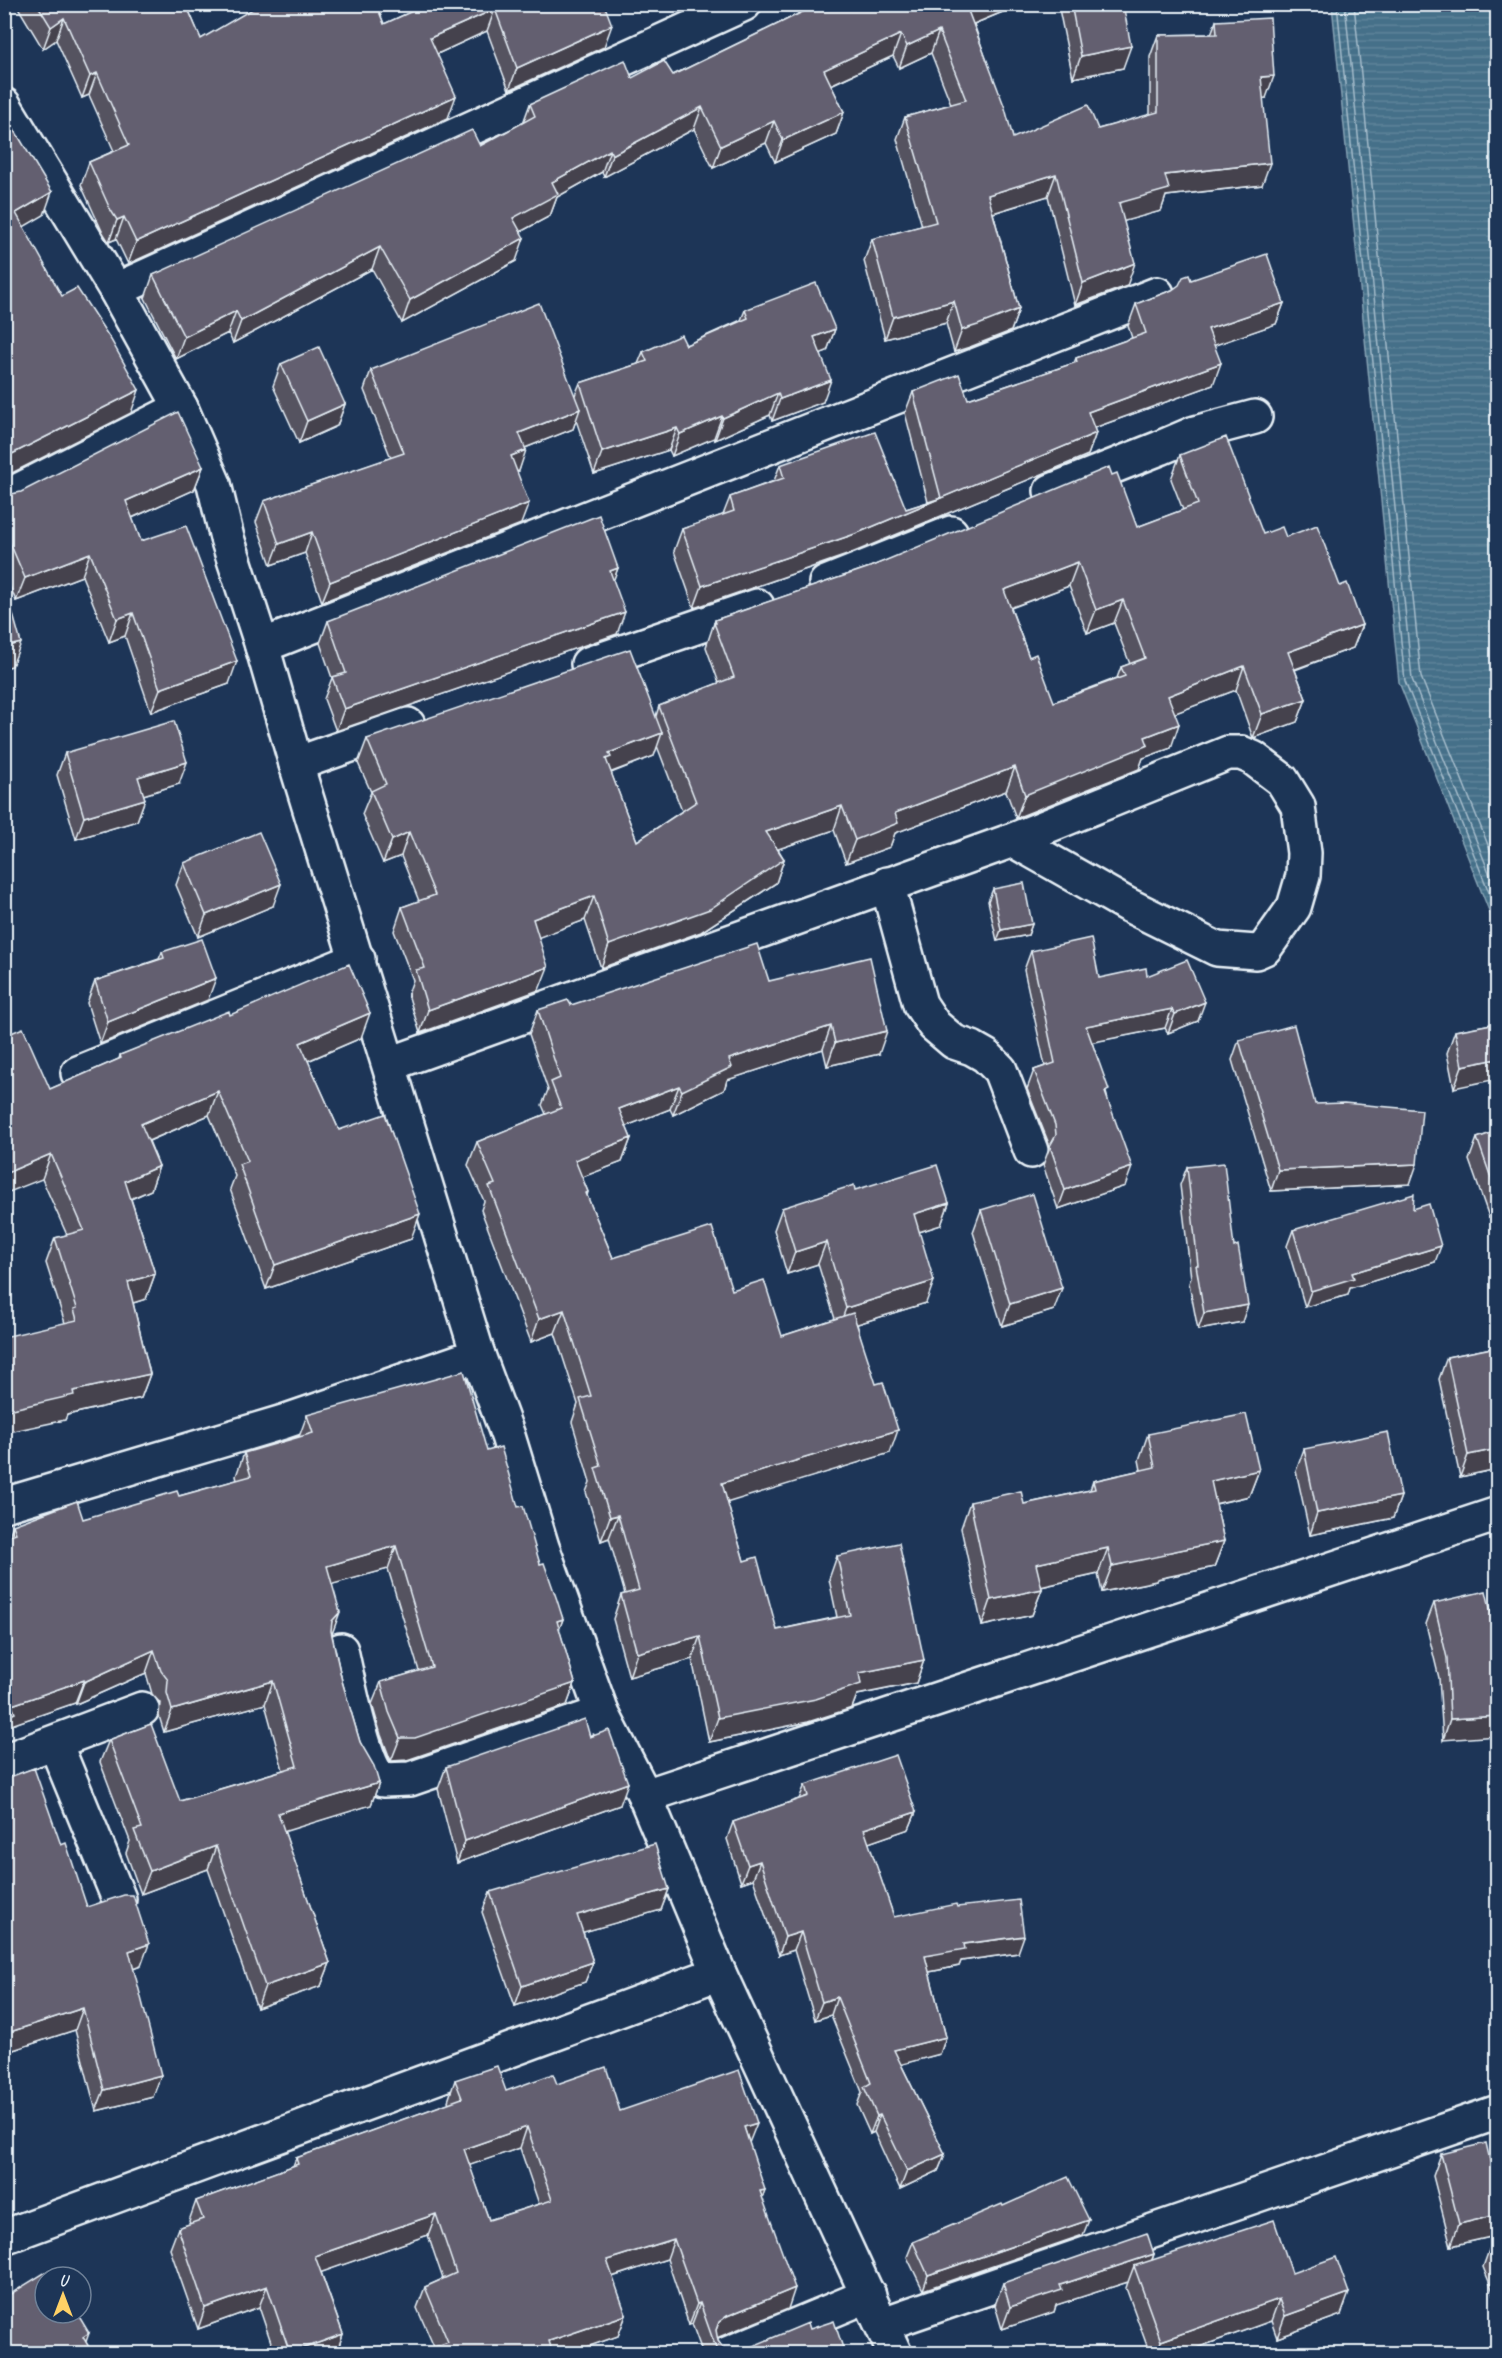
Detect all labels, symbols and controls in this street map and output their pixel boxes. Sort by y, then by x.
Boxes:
north arrow [33,2265,93,2325]
text: U [59,2271,70,2291]

